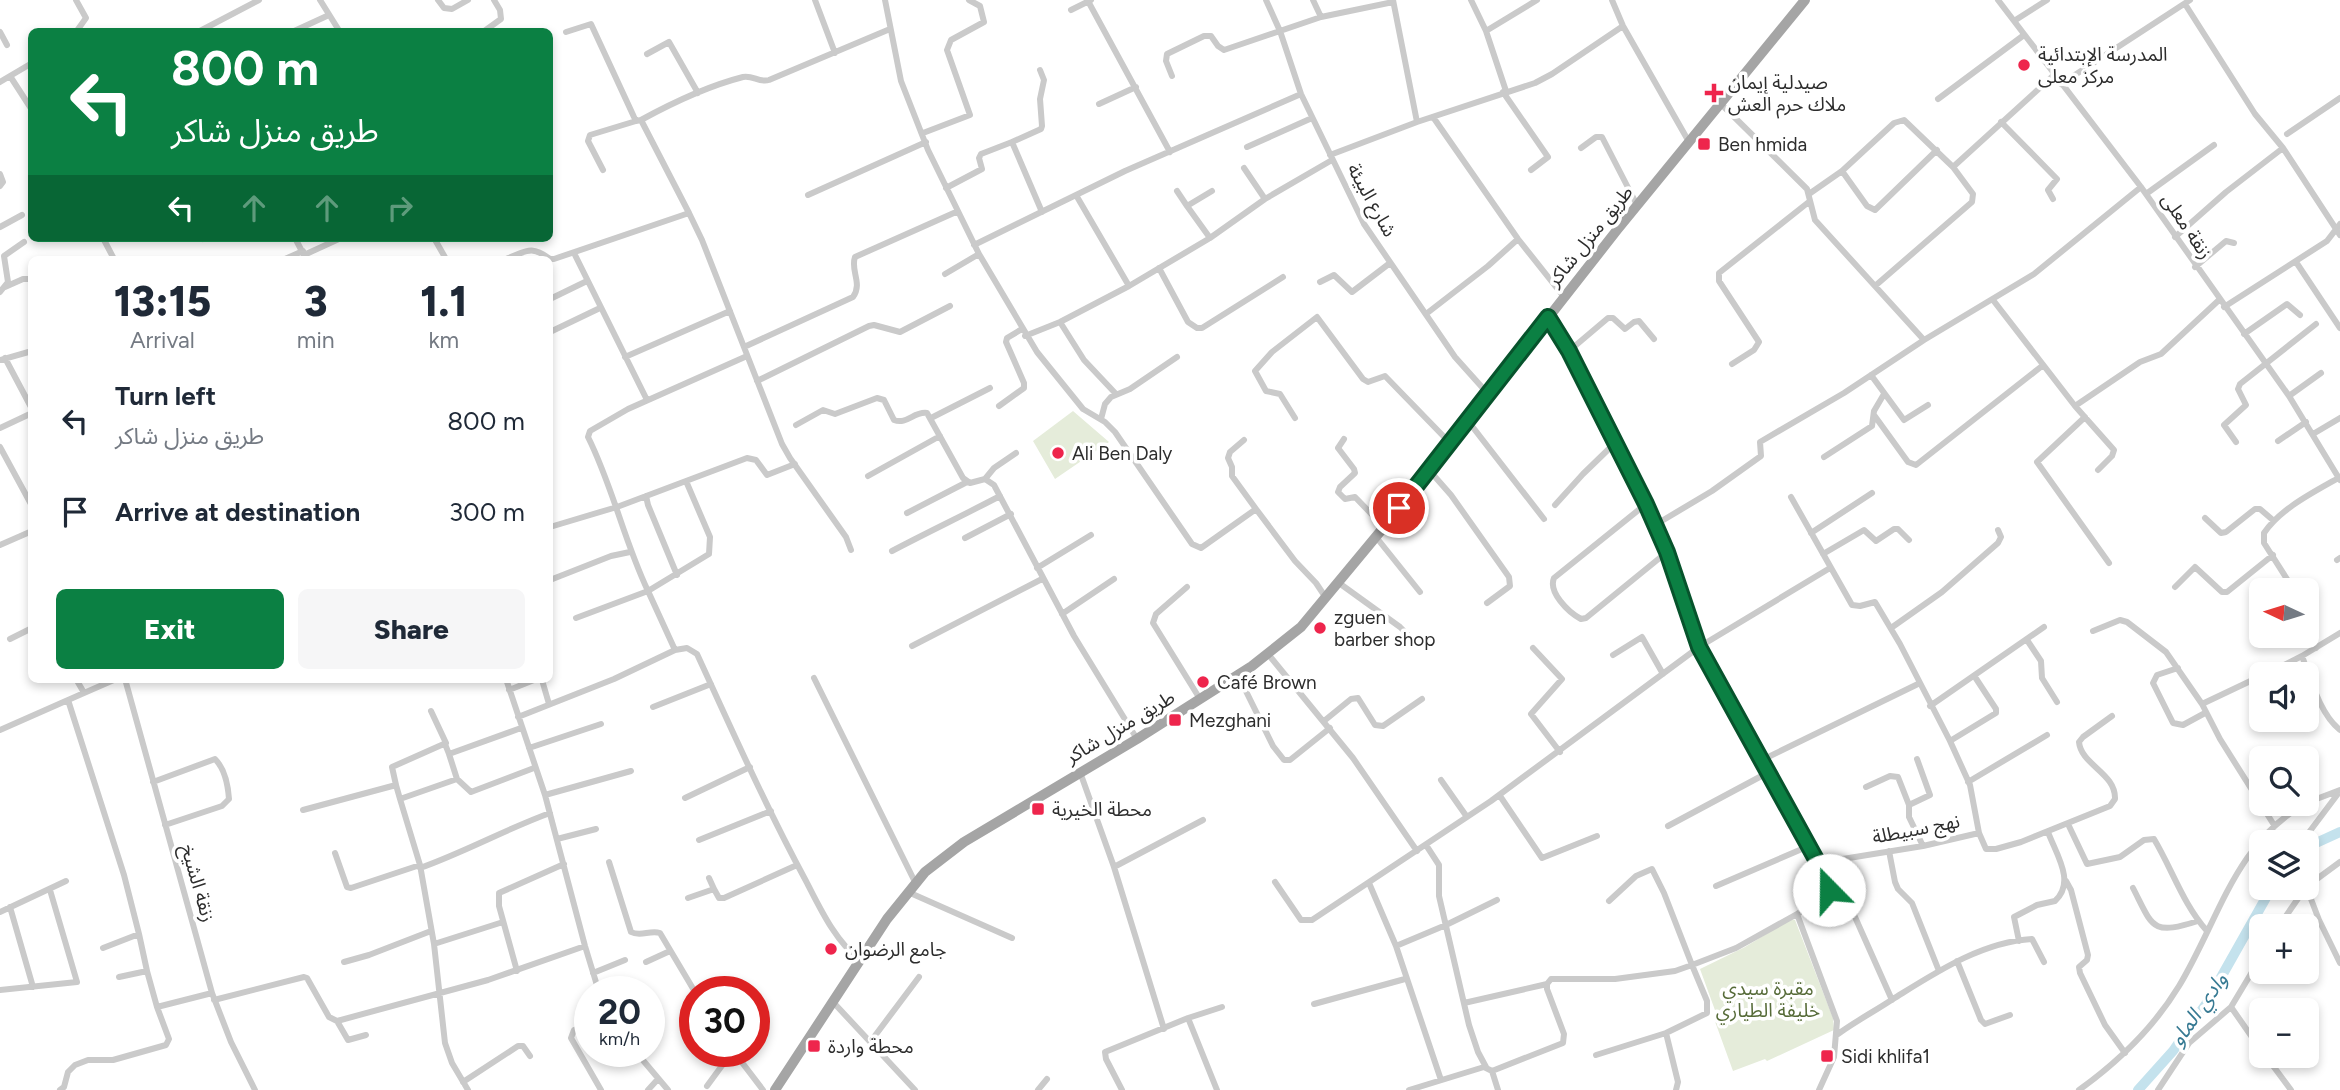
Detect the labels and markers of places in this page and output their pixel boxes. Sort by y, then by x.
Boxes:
place label: المدرسة الإبتدائية مركز معلى [2038,43,2168,88]
marker: المدرسة الإبتدائية مركز معلى [2016,57,2032,73]
place label: صيدلية إيمان ملاك حرم العش [1728,71,1846,119]
marker: صيدلية إيمان ملاك حرم العش [1706,85,1722,101]
place label: Ben hmida [1718,133,1807,156]
marker: Ben hmida [1696,136,1712,152]
place label: Ali Ben Daly [1072,442,1172,465]
marker: Ali Ben Daly [1050,445,1066,461]
pin [1369,478,1429,538]
place label: zguen barber shop [1334,606,1436,651]
marker: zguen barber shop [1312,620,1328,636]
place label: Café Brown [1217,671,1317,694]
marker: Café Brown [1195,674,1211,690]
place label: Mezghani [1189,709,1271,732]
marker: Mezghani [1167,712,1183,728]
place label: محطة الخيرية [1052,798,1152,821]
marker: محطة الخيرية [1030,801,1046,817]
place label: جامع الرضوان [845,938,947,964]
marker: جامع الرضوان [823,941,839,957]
place label: محطة واردة [828,1035,914,1058]
marker: محطة واردة [806,1038,822,1054]
place label: Sidi khlifa1 [1841,1045,1930,1068]
marker: Sidi khlifa1 [1819,1048,1835,1064]

